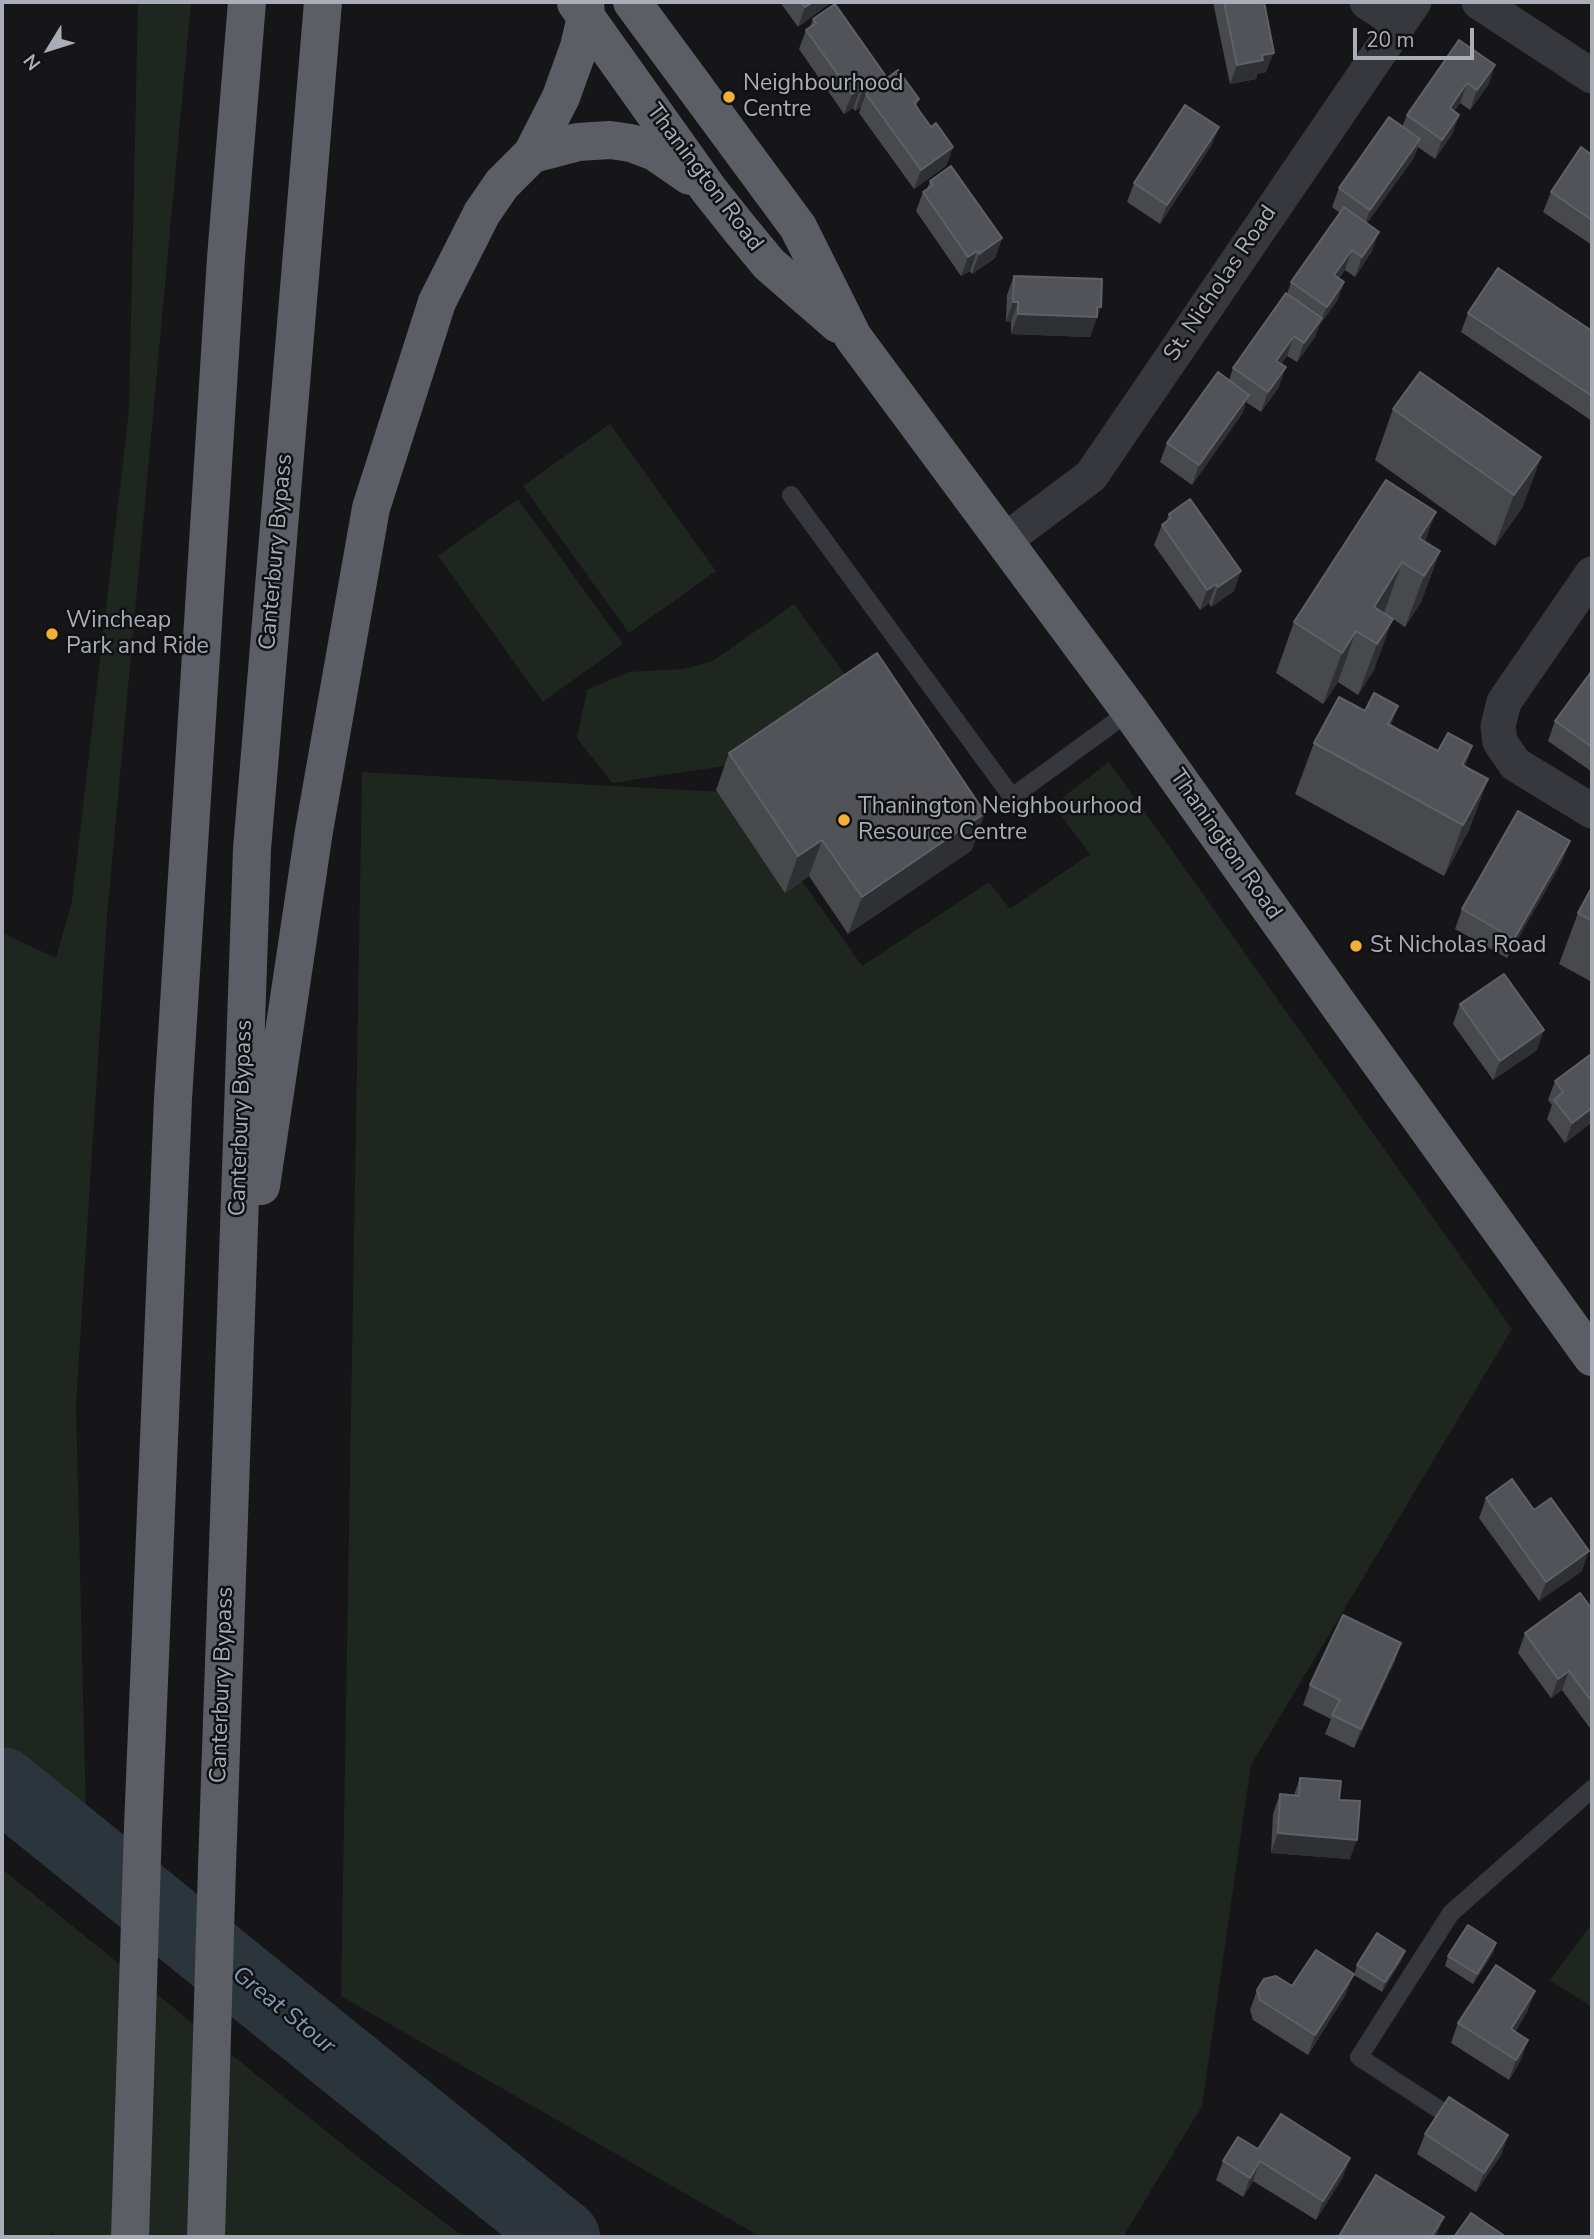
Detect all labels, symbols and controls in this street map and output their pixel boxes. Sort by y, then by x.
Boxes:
north arrow [14,14,84,84]
scale bar [1356,14,1477,58]
text: 20 m [1366,26,1415,54]
text: N [18,48,47,76]
place label: Neighbourhood Centre [743,70,904,124]
marker: Neighbourhood Centre [721,89,737,105]
street label: Thanington Road [640,99,768,257]
street label: St. Nicholas Road [1159,201,1283,367]
street label: Canterbury Bypass [255,453,299,651]
place label: Wincheap Park and Ride [66,607,209,661]
marker: Wincheap Park and Ride [44,626,60,642]
street label: Thanington Road [1163,764,1287,926]
place label: Thanington Neighbourhood Resource Centre [858,793,1142,847]
marker: Thanington Neighbourhood Resource Centre [836,812,852,828]
place label: St Nicholas Road [1370,932,1546,960]
marker: St Nicholas Road [1348,938,1364,954]
street label: Canterbury Bypass [225,1019,259,1217]
street label: Canterbury Bypass [206,1586,240,1784]
water label: Great Stour [226,1961,340,2061]

